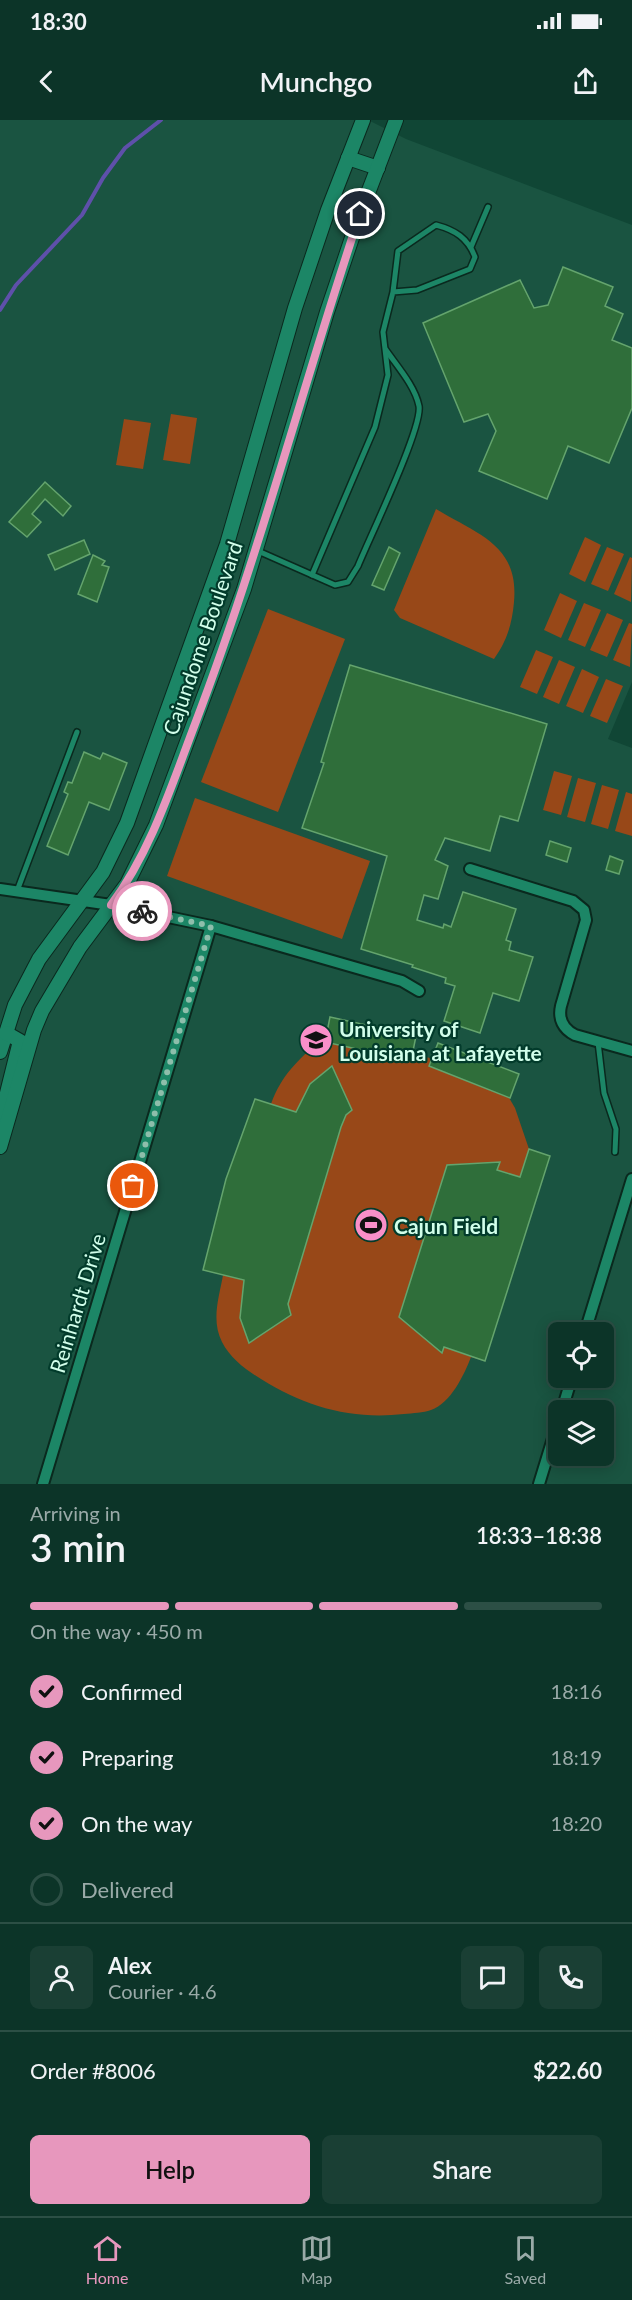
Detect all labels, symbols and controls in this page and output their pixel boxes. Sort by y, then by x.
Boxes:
text: 18:30 [30,8,87,35]
icon: back [30,65,63,98]
text: Munchgo [260,65,372,98]
icon: share [569,65,602,98]
pin [334,188,385,239]
icon: home [343,197,376,230]
street label: Cajundome Boulevard [157,538,247,738]
courier [112,881,172,941]
icon: bike [126,895,159,928]
place label: University of Louisiana at Lafayette [339,1016,542,1065]
school or university icon: University of Louisiana at Lafayette [298,1022,334,1058]
pin [107,1160,158,1211]
icon: bag [116,1169,149,1202]
sports icon: Cajun Field [353,1207,389,1243]
place label: Cajun Field [394,1213,498,1238]
street label: Reinhardt Drive [44,1230,110,1376]
map controls [548,1322,614,1466]
button: locate [548,1322,614,1388]
button: layers [548,1400,614,1466]
text: Arriving in [30,1501,121,1525]
text: 18:33–18:38 [476,1522,602,1549]
text: 3 min [30,1524,126,1570]
text: On the way · 450 m [30,1619,203,1643]
icon: check [30,1675,63,1708]
text: Confirmed [81,1678,183,1705]
text: 18:16 [551,1679,602,1703]
icon: check [30,1741,63,1774]
text: Preparing [81,1744,173,1771]
text: 18:19 [551,1745,602,1769]
icon: check [30,1807,63,1840]
text: On the way [81,1810,192,1837]
text: 18:20 [551,1811,602,1835]
text: Delivered [81,1876,174,1903]
button: person [30,1946,93,2009]
button: chat [461,1946,524,2009]
button: phone [539,1946,602,2009]
text: Alex [108,1952,152,1979]
text: Courier · 4.6 [108,1979,217,2003]
text: Order #8006 [30,2057,156,2084]
text: $22.60 [533,2057,602,2084]
button: Help [30,2135,310,2204]
button: Share [322,2135,602,2204]
tab: Home [86,2232,128,2287]
tab: Map [300,2232,333,2287]
tab: Saved [504,2232,546,2287]

